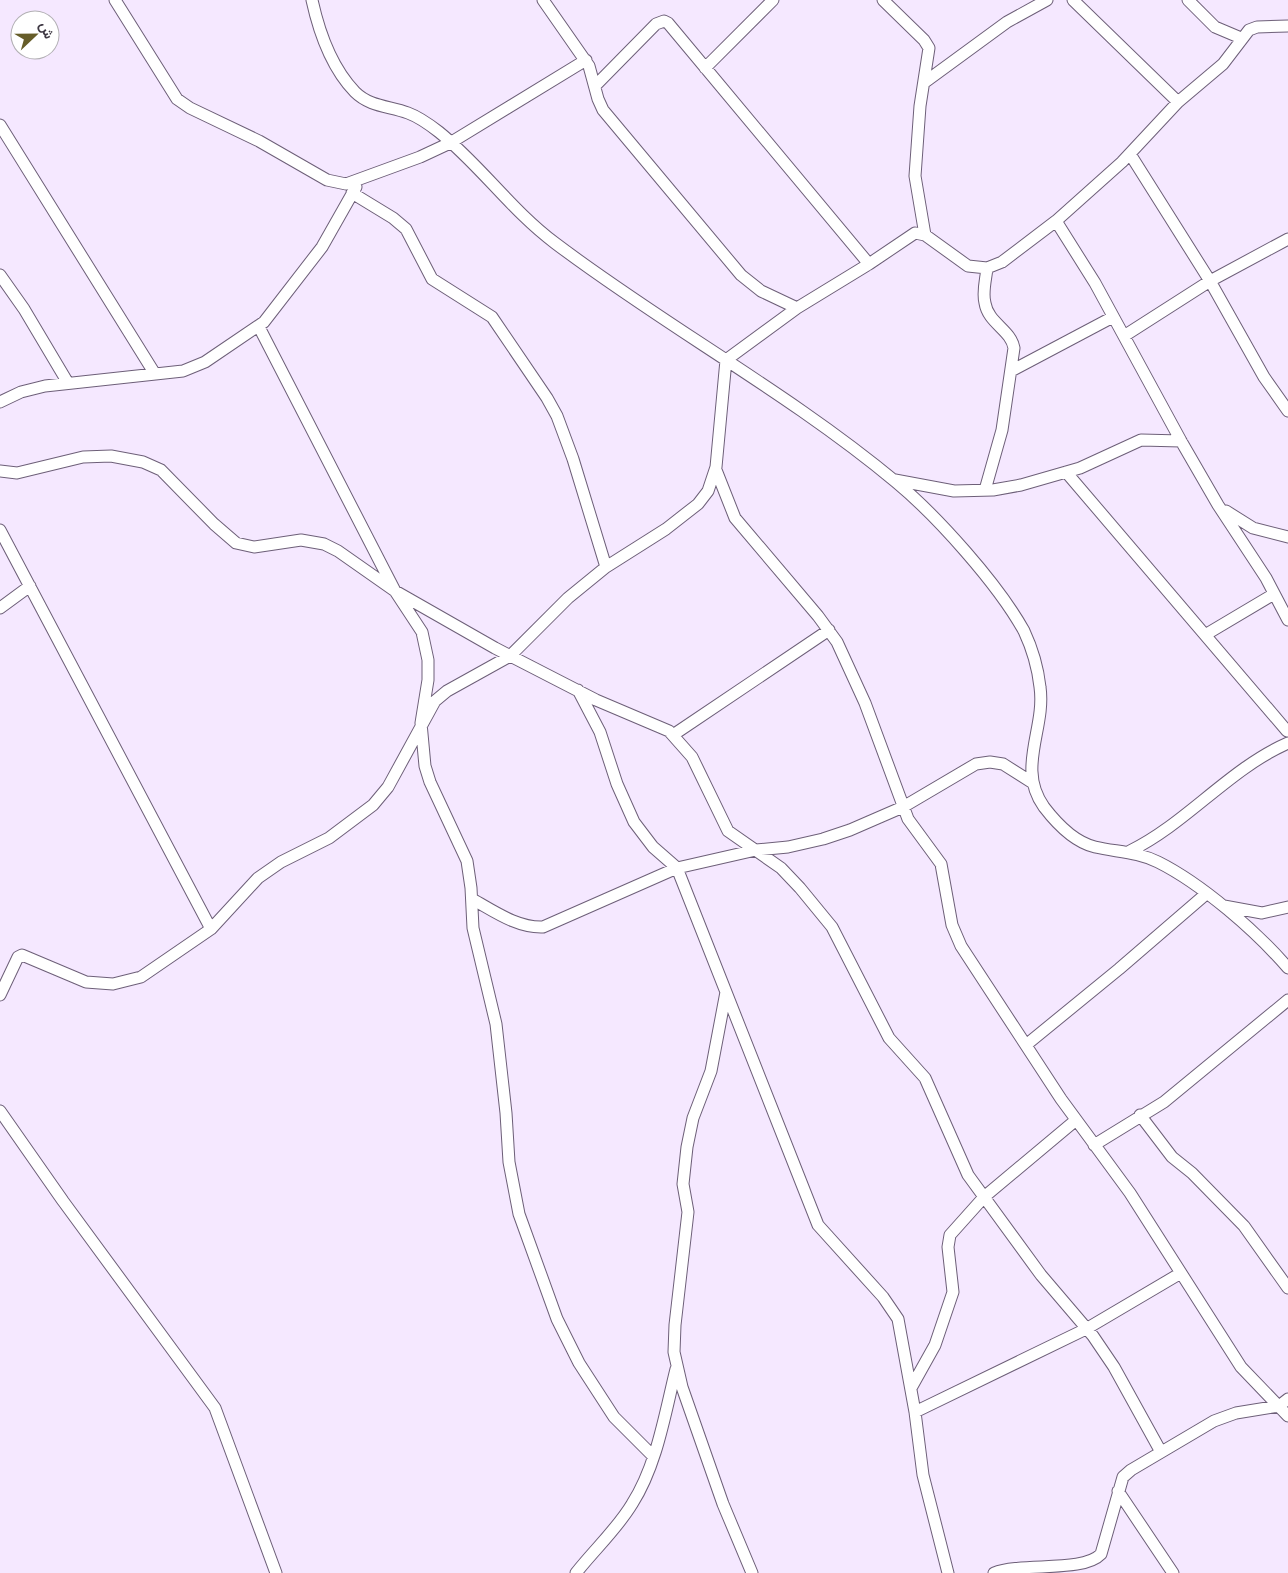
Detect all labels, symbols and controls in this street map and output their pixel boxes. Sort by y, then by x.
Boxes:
north arrow [10,10,60,60]
text: ش [36,19,58,41]

